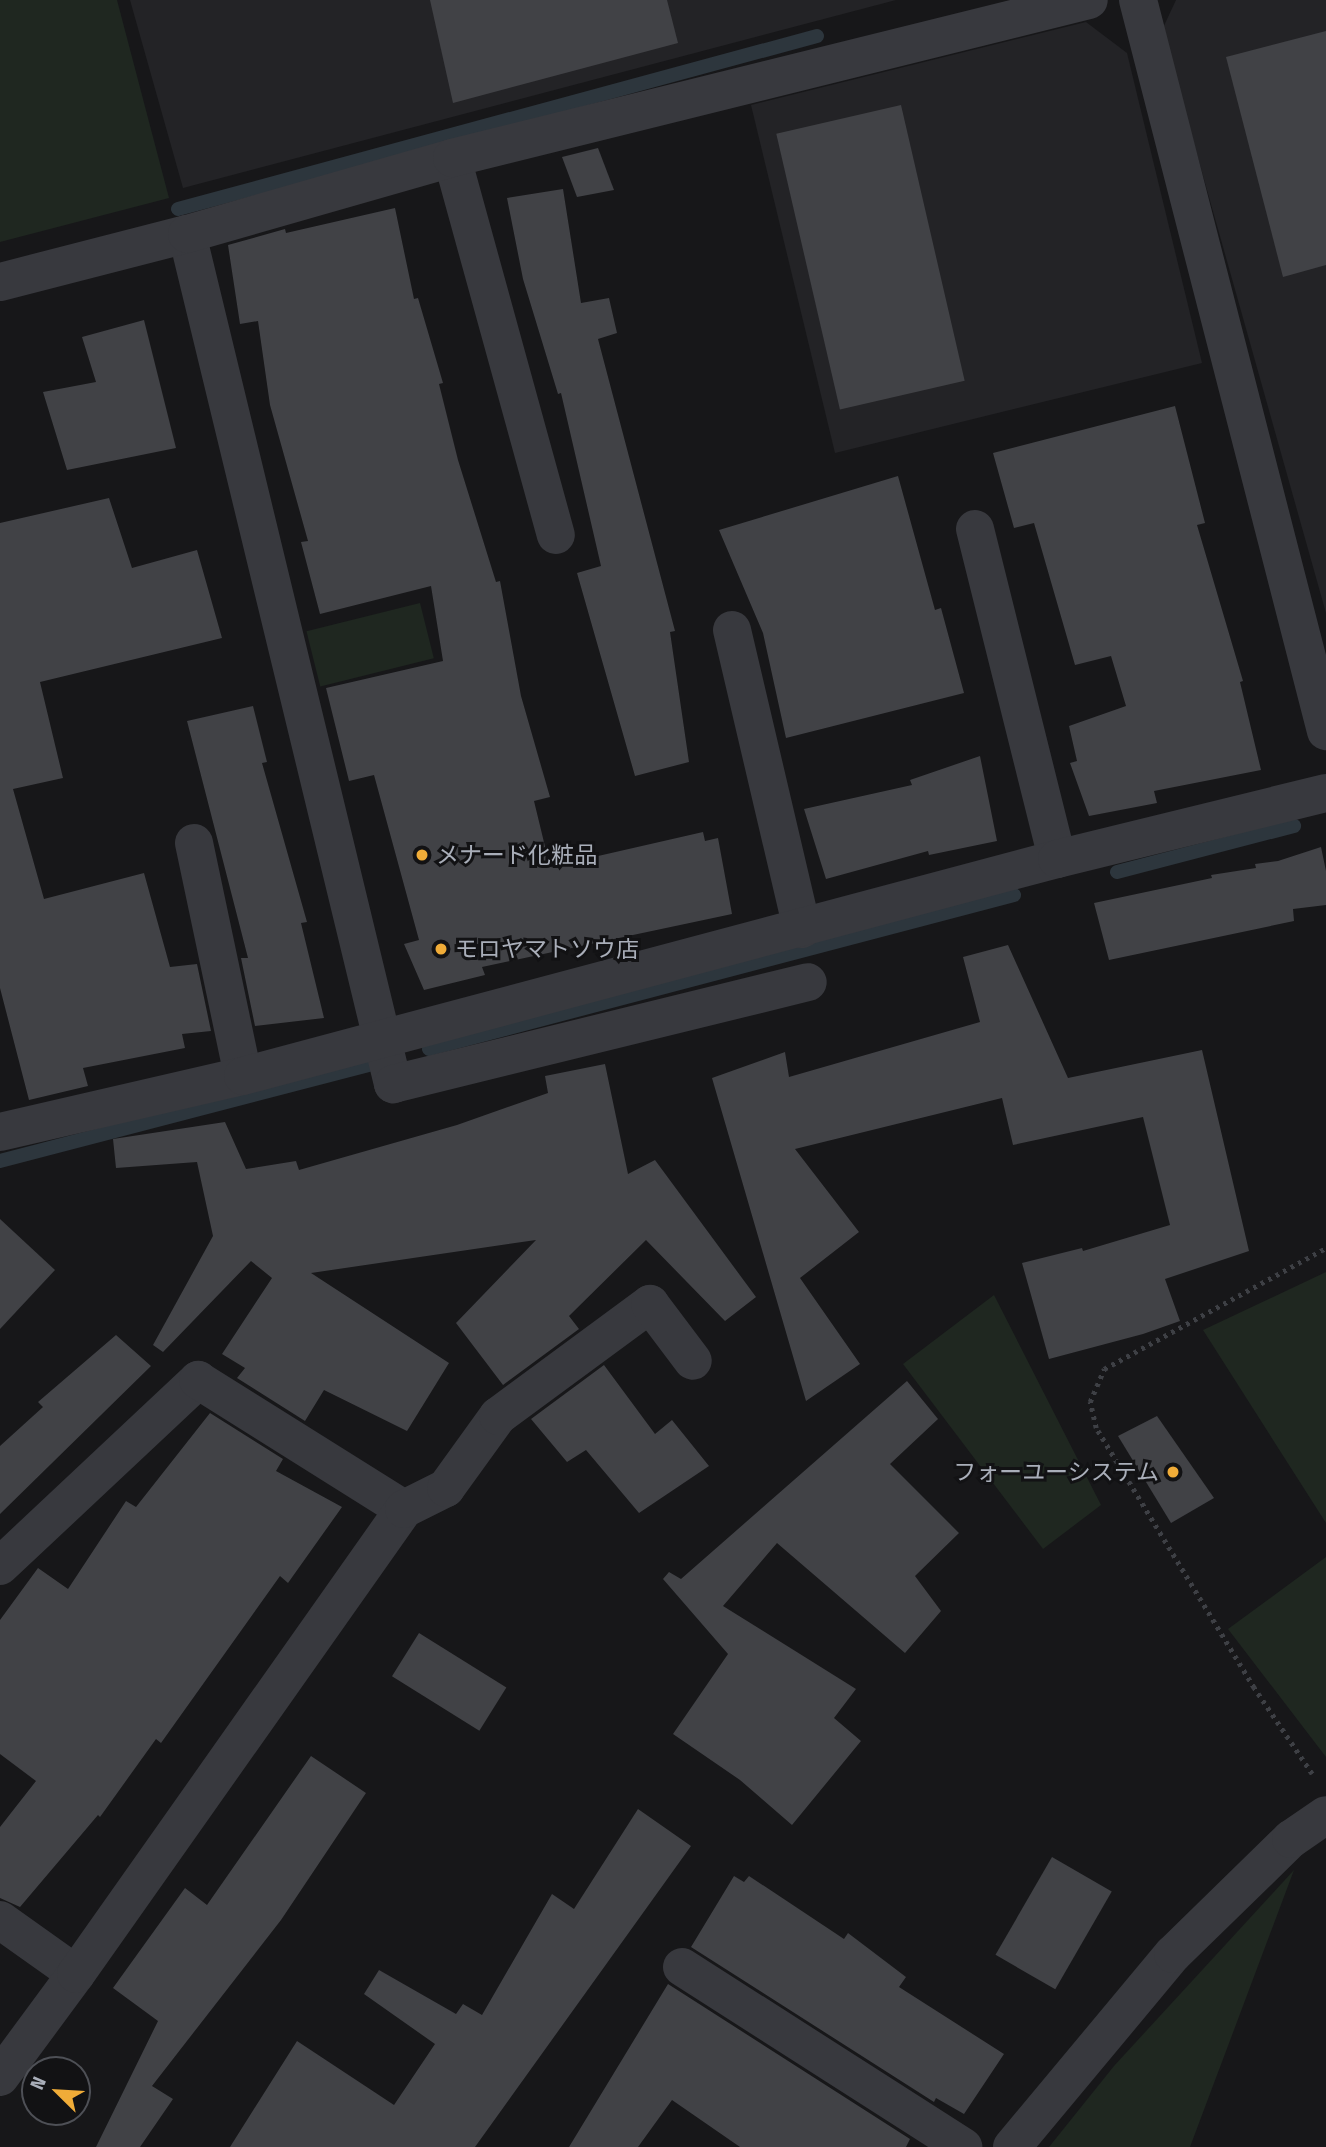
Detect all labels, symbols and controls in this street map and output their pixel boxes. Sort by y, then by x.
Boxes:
place label: メナード化粧品 [436,841,597,869]
marker: メナード化粧品 [414,847,430,863]
place label: モロヤマトソウ店 [455,935,639,963]
marker: モロヤマトソウ店 [433,941,449,957]
place label: フォーユーシステム [952,1458,1159,1486]
marker: フォーユーシステム [1165,1464,1181,1480]
north arrow [21,2056,91,2126]
text: N [25,2073,51,2093]

